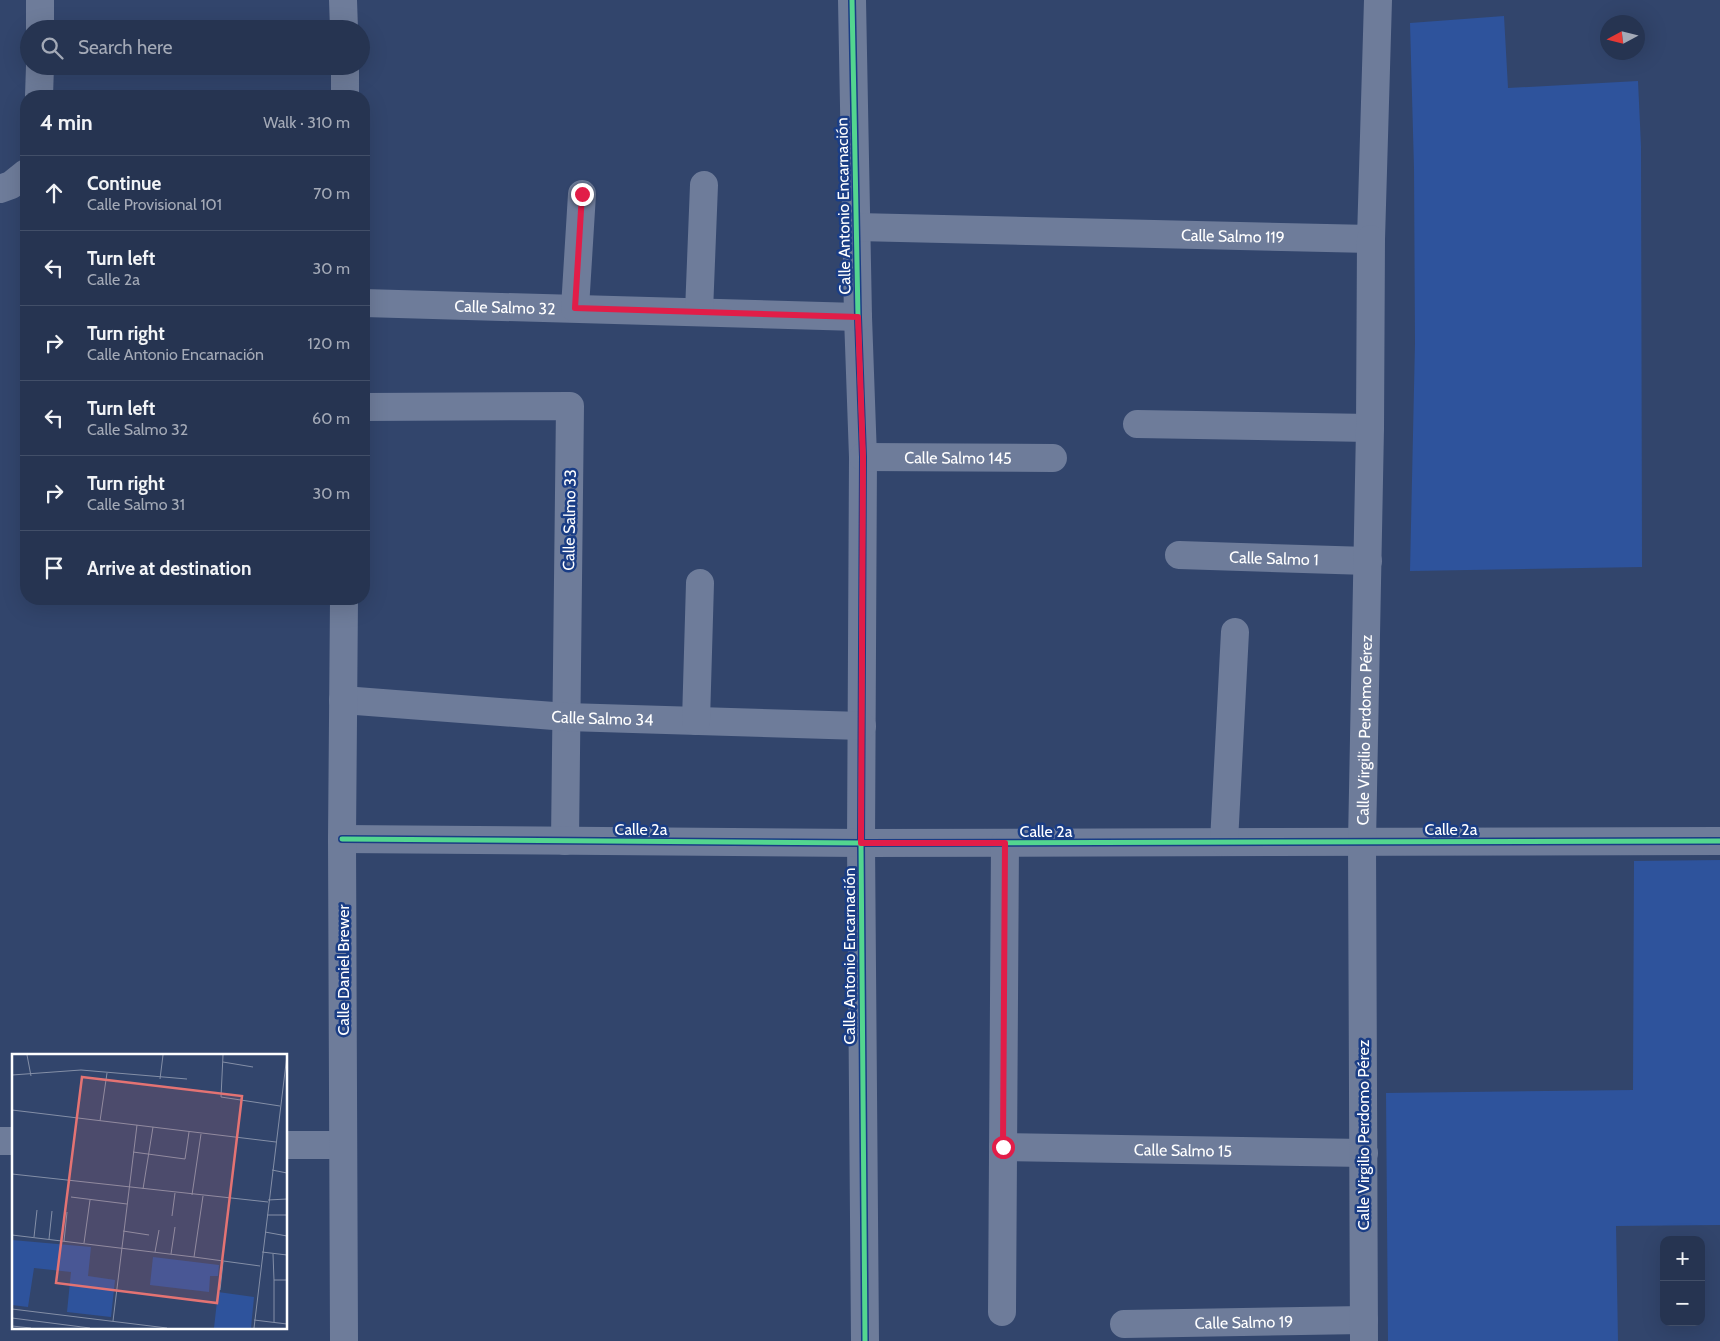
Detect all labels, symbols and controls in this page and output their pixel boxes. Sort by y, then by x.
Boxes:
north arrow [1600,15,1645,60]
search box [20,20,370,75]
icon: search [38,34,66,62]
text: Search here [78,36,172,59]
text: 4 min [40,110,93,135]
text: Walk · 310 m [263,113,350,132]
street label: Calle Antonio Encarnación [832,117,855,295]
text: Continue [87,172,161,195]
icon: ahead [40,179,68,207]
route end [571,183,594,206]
text: 70 m [313,184,350,203]
text: Calle Provisional 101 [87,195,222,214]
street label: Calle Salmo 119 [1181,226,1285,247]
text: Turn left [87,247,155,270]
icon: left [40,254,68,282]
text: 30 m [313,259,350,278]
text: Calle 2a [87,270,140,289]
street label: Calle Salmo 32 [454,297,556,318]
text: Turn right [87,322,165,345]
icon: right [40,329,68,357]
text: 120 m [308,334,350,353]
text: Calle Antonio Encarnación [87,345,264,364]
text: Turn left [87,397,155,420]
icon: left [40,404,68,432]
text: 60 m [312,409,350,428]
text: Calle Salmo 32 [87,420,188,439]
street label: Calle Salmo 145 [904,448,1012,468]
street label: Calle Salmo 33 [559,469,580,571]
text: Turn right [87,472,165,495]
icon: right [40,479,68,507]
text: 30 m [313,484,350,503]
text: Calle Salmo 31 [87,495,185,514]
street label: Calle Salmo 1 [1229,548,1319,569]
icon: arrive [40,554,68,582]
text: Arrive at destination [87,557,251,580]
street label: Calle Virgilio Perdomo Pérez [1353,634,1376,826]
street label: Calle Salmo 34 [551,707,654,730]
street label: Calle 2a [615,820,668,839]
street label: Calle 2a [1425,820,1478,839]
street label: Calle 2a [1020,822,1073,841]
street label: Calle Antonio Encarnación [840,867,859,1045]
street label: Calle Daniel Brewer [334,903,353,1036]
street label: Calle Virgilio Perdomo Pérez [1354,1039,1373,1230]
inset map [12,1054,288,1328]
route start [992,1136,1015,1159]
street label: Calle Salmo 15 [1134,1140,1232,1161]
map controls [1660,1236,1705,1326]
button: + [1660,1236,1705,1281]
button: − [1660,1281,1705,1326]
street label: Calle Salmo 19 [1195,1312,1293,1333]

